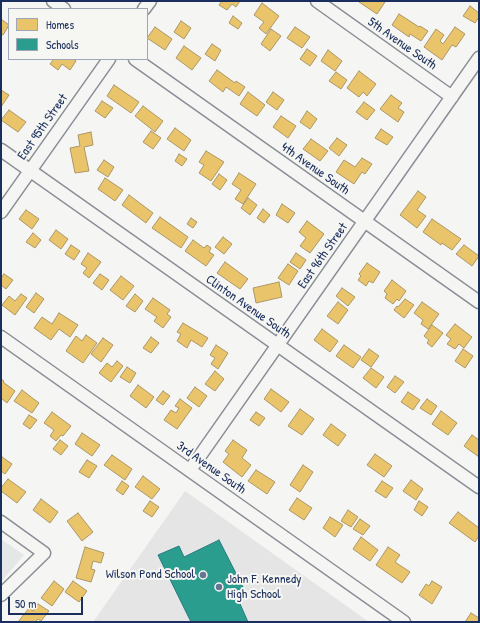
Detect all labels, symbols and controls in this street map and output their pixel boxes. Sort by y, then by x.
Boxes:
legend [8,8,148,60]
street label: 5th Avenue South [364,14,440,74]
text: Homes [46,16,74,33]
text: Schools [46,36,79,53]
street label: East 95th Street [15,91,71,163]
street label: 4th Avenue South [278,140,352,198]
street label: East 96th Street [295,220,351,292]
street label: Clinton Avenue South [202,272,294,342]
street label: 3rd Avenue South [173,438,249,498]
place label: Wilson Pond School [106,567,195,583]
marker: Wilson Pond School [198,570,208,580]
place label: John F. Kennedy High School [227,572,301,603]
marker: John F. Kennedy High School [214,582,224,592]
scale bar [10,589,85,615]
text: 50 m [15,595,36,612]

